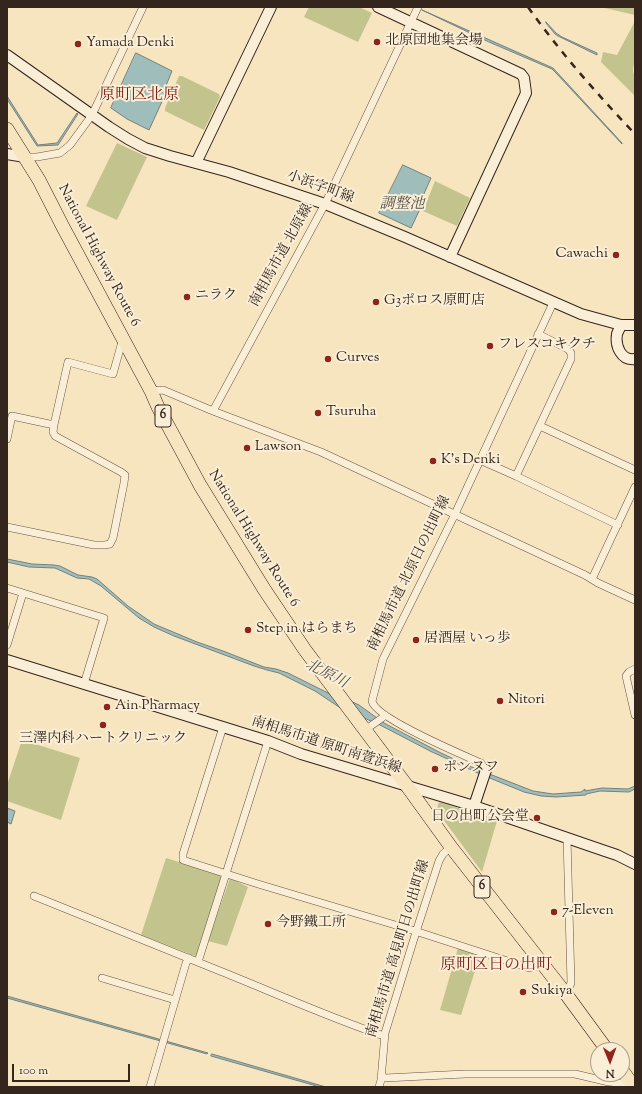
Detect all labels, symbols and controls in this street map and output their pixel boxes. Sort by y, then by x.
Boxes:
place label: 北原団地集会場 [385,34,483,50]
place label: Yamada Denki [86,36,174,52]
marker: 北原団地集会場 [372,37,382,47]
marker: Yamada Denki [73,39,83,49]
district label: 原町区北原 [99,86,179,106]
street label: 小浜字町線 [284,168,356,208]
street label: National Highway Route 6 [53,182,143,330]
water label: 調整池 [380,196,424,214]
street label: 南相馬市道 北原線 [247,202,317,310]
place label: Cawachi [555,247,608,263]
marker: Cawachi [611,250,621,260]
place label: ニラク [195,289,237,305]
marker: ニラク [182,292,192,302]
place label: G3ポロス原町店 [384,294,485,310]
marker: G3ポロス原町店 [371,297,381,307]
place label: フレスコキクチ [498,338,596,354]
marker: フレスコキクチ [485,341,495,351]
place label: Curves [336,351,379,367]
marker: Curves [323,354,333,364]
road number: 6 [155,405,171,427]
place label: Tsuruha [326,405,376,421]
marker: Tsuruha [313,408,323,418]
place label: Lawson [255,440,302,456]
marker: Lawson [242,443,252,453]
place label: K's Denki [441,453,500,469]
marker: K's Denki [428,456,438,466]
street label: National Highway Route 6 [204,467,302,611]
street label: 南相馬市道 北原日の出町線 [365,493,455,655]
place label: Step in はらまち [256,622,357,638]
marker: Step in はらまち [243,625,253,635]
place label: 居酒屋 いっ歩 [424,632,511,648]
marker: 居酒屋 いっ歩 [411,635,421,645]
water label: 北原川 [302,657,350,693]
place label: Nitori [508,693,545,709]
marker: Nitori [495,696,505,706]
place label: Ain Pharmacy [115,699,200,715]
marker: Ain Pharmacy [102,702,112,712]
street label: 南相馬市道 原町南萱浜線 [249,714,403,778]
marker: 三澤内科ハートクリニック [98,720,108,730]
place label: 三澤内科ハートクリニック [19,732,187,748]
place label: ポンヌフ [443,761,499,777]
marker: ポンヌフ [430,764,440,774]
place label: 日の出町公会堂 [431,810,529,826]
marker: 日の出町公会堂 [532,813,542,823]
street label: 南相馬市道 高見町日の出町線 [364,858,434,1040]
road number: 6 [474,876,490,898]
place label: 7-Eleven [562,904,614,920]
marker: 7-Eleven [549,907,559,917]
place label: 今野鐵工所 [276,916,346,932]
marker: 今野鐵工所 [263,919,273,929]
district label: 原町区日の出町 [440,956,552,976]
place label: Sukiya [531,984,572,1000]
marker: Sukiya [518,987,528,997]
north arrow [590,1042,630,1082]
scale bar [14,1056,132,1082]
text: 100 m [19,1062,48,1080]
text: N [606,1065,615,1081]

